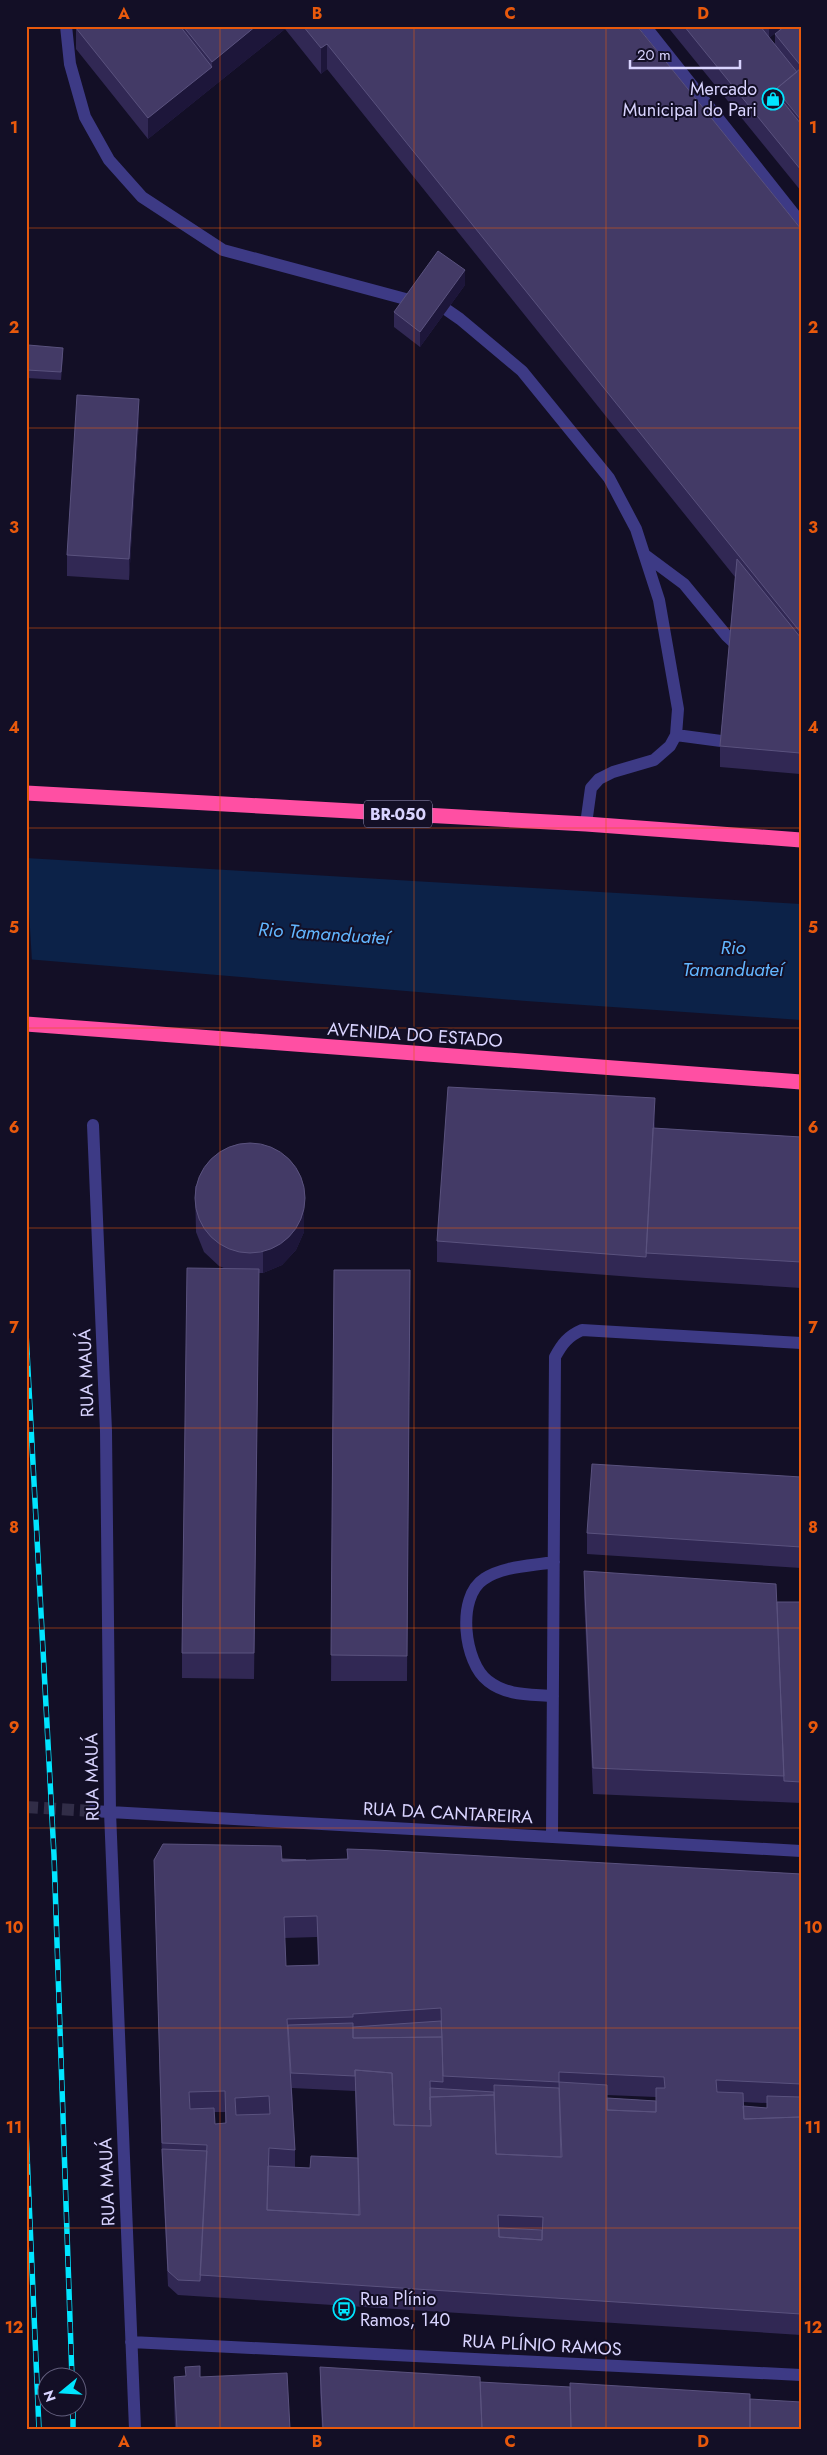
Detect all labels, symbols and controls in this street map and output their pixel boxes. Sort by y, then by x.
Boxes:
text: A [117,2,130,25]
text: B [312,2,322,25]
text: C [504,2,516,25]
text: D [697,2,709,25]
scale bar [630,38,740,70]
text: 20 m [637,44,671,66]
place label: Mercado Municipal do Pari [623,76,757,123]
shop icon: Mercado Municipal do Pari [761,87,785,111]
text: 1 [10,116,18,139]
text: 1 [809,116,817,139]
text: 2 [9,316,19,339]
text: 2 [808,316,818,339]
text: 3 [9,516,19,539]
text: 3 [808,516,818,539]
text: 4 [8,716,20,739]
text: 4 [807,716,819,739]
road number: BR-050 [364,801,432,828]
water label: Rio Tamanduateí [257,915,394,952]
text: 5 [9,916,19,939]
text: 5 [808,916,818,939]
water label: Rio Tamanduateí [682,934,787,983]
street label: AVENIDA DO ESTADO [326,1016,504,1054]
text: 6 [9,1116,19,1139]
text: 6 [808,1116,818,1139]
text: 7 [9,1316,19,1339]
text: 7 [808,1316,818,1339]
street label: RUA MAUÁ [71,1328,101,1418]
text: 8 [9,1516,19,1539]
text: 8 [808,1516,818,1539]
text: 9 [9,1716,19,1739]
text: 9 [808,1716,818,1739]
street label: RUA MAUÁ [78,1733,106,1821]
street label: RUA DA CANTAREIRA [362,1796,534,1830]
text: 10 [5,1916,23,1939]
text: 10 [804,1916,822,1939]
text: 11 [6,2116,22,2139]
text: 11 [805,2116,821,2139]
street label: RUA MAUÁ [92,2137,122,2227]
place label: Rua Plínio Ramos, 140 [360,2286,450,2333]
bus stop icon: Rua Plínio Ramos, 140 [332,2297,356,2321]
text: 12 [5,2316,23,2339]
text: 12 [804,2316,822,2339]
street label: RUA PLÍNIO RAMOS [462,2328,623,2362]
north arrow [38,2368,88,2418]
text: N [38,2388,61,2404]
text: A [117,2430,130,2453]
text: B [312,2430,322,2453]
text: C [504,2430,516,2453]
text: D [697,2430,709,2453]

